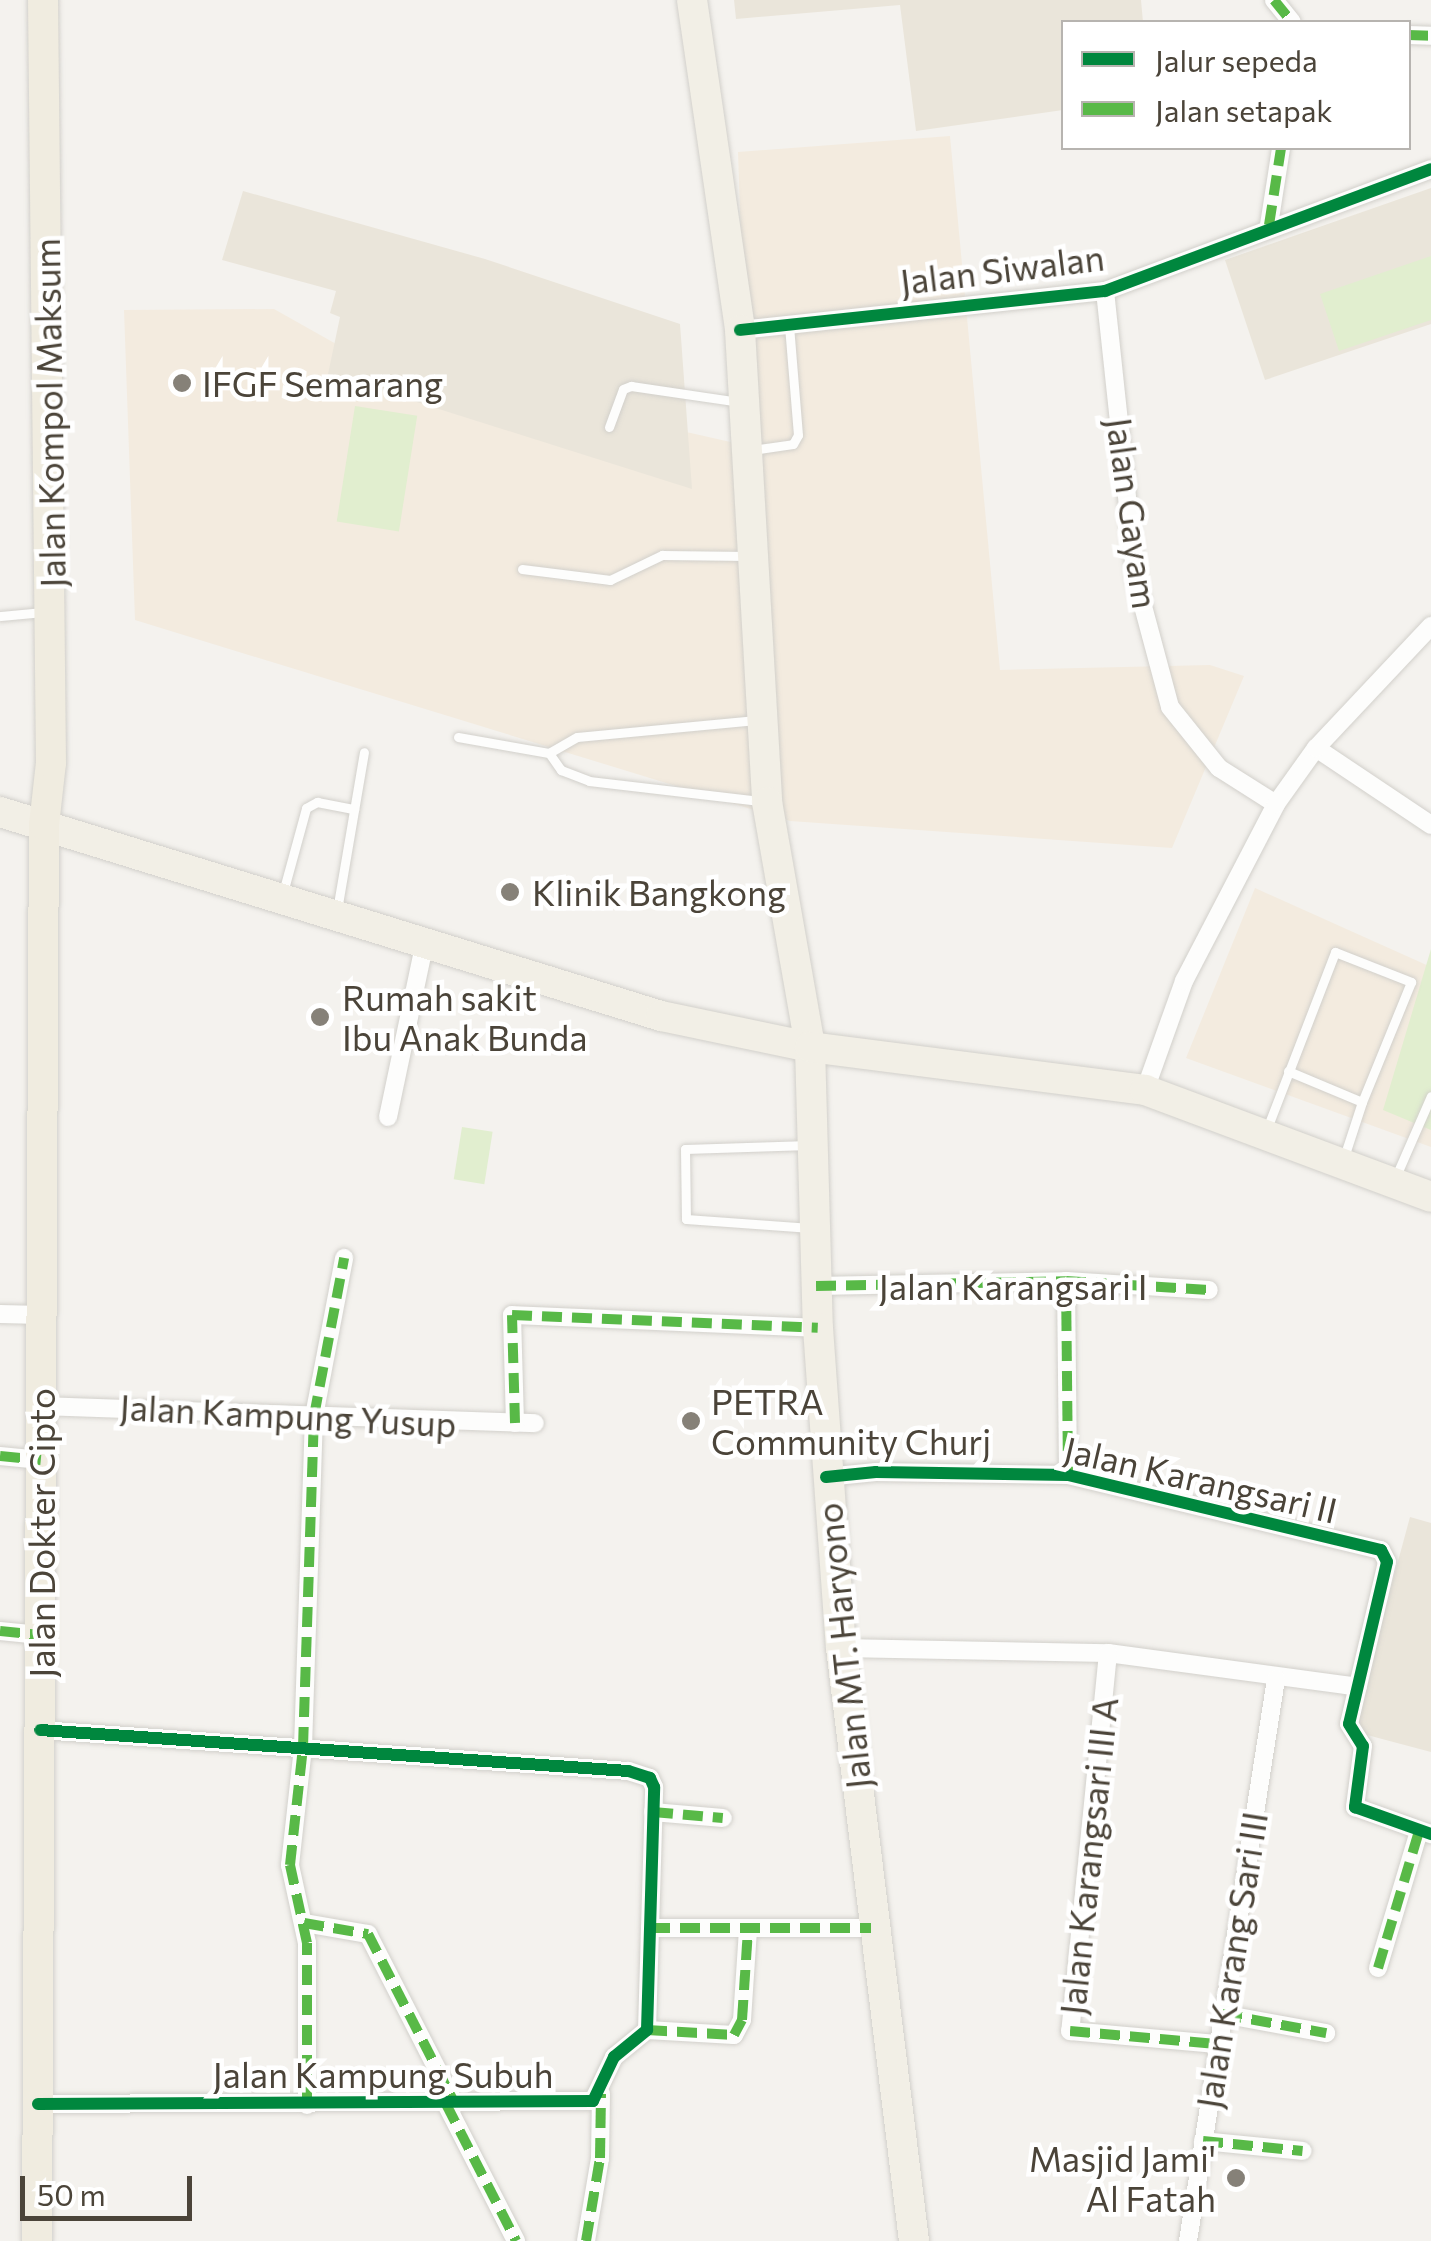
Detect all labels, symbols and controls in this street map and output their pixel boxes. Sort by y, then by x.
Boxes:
legend [1061,20,1411,150]
text: Jalur sepeda [1155,41,1318,78]
text: Jalan setapak [1155,91,1333,128]
street label: Jalan Siwalan [898,236,1106,302]
street label: Jalan Kompol Maksum [25,238,73,588]
place label: IFGF Semarang [202,362,443,404]
marker: IFGF Semarang [171,372,193,394]
street label: Jalan Gayam [1099,415,1167,611]
place label: Klinik Bangkong [532,871,786,913]
marker: Klinik Bangkong [497,879,523,905]
place label: Rumah sakit Ibu Anak Bunda [342,976,588,1058]
marker: Rumah sakit Ibu Anak Bunda [307,1004,333,1030]
street label: Jalan Karangsari I [879,1265,1147,1307]
place label: PETRA Community Churj [711,1380,991,1462]
street label: Jalan Kampung Yusup [119,1385,457,1445]
street label: Jalan Dokter Cipto [20,1388,62,1678]
marker: PETRA Community Churj [680,1410,702,1432]
street label: Jalan Karangsari II [1061,1427,1341,1531]
street label: Jalan MT. Haryono [807,1501,879,1791]
street label: Jalan Karangsari III A [1050,1695,1126,2017]
street label: Jalan Karang Sari III [1187,1809,1275,2111]
street label: Jalan Kampung Subuh [212,2053,554,2095]
place label: Masjid Jami' Al Fatah [1029,2137,1216,2219]
scale bar [25,2156,198,2218]
marker: Masjid Jami' Al Fatah [1225,2167,1247,2189]
text: 50 m [37,2175,106,2212]

